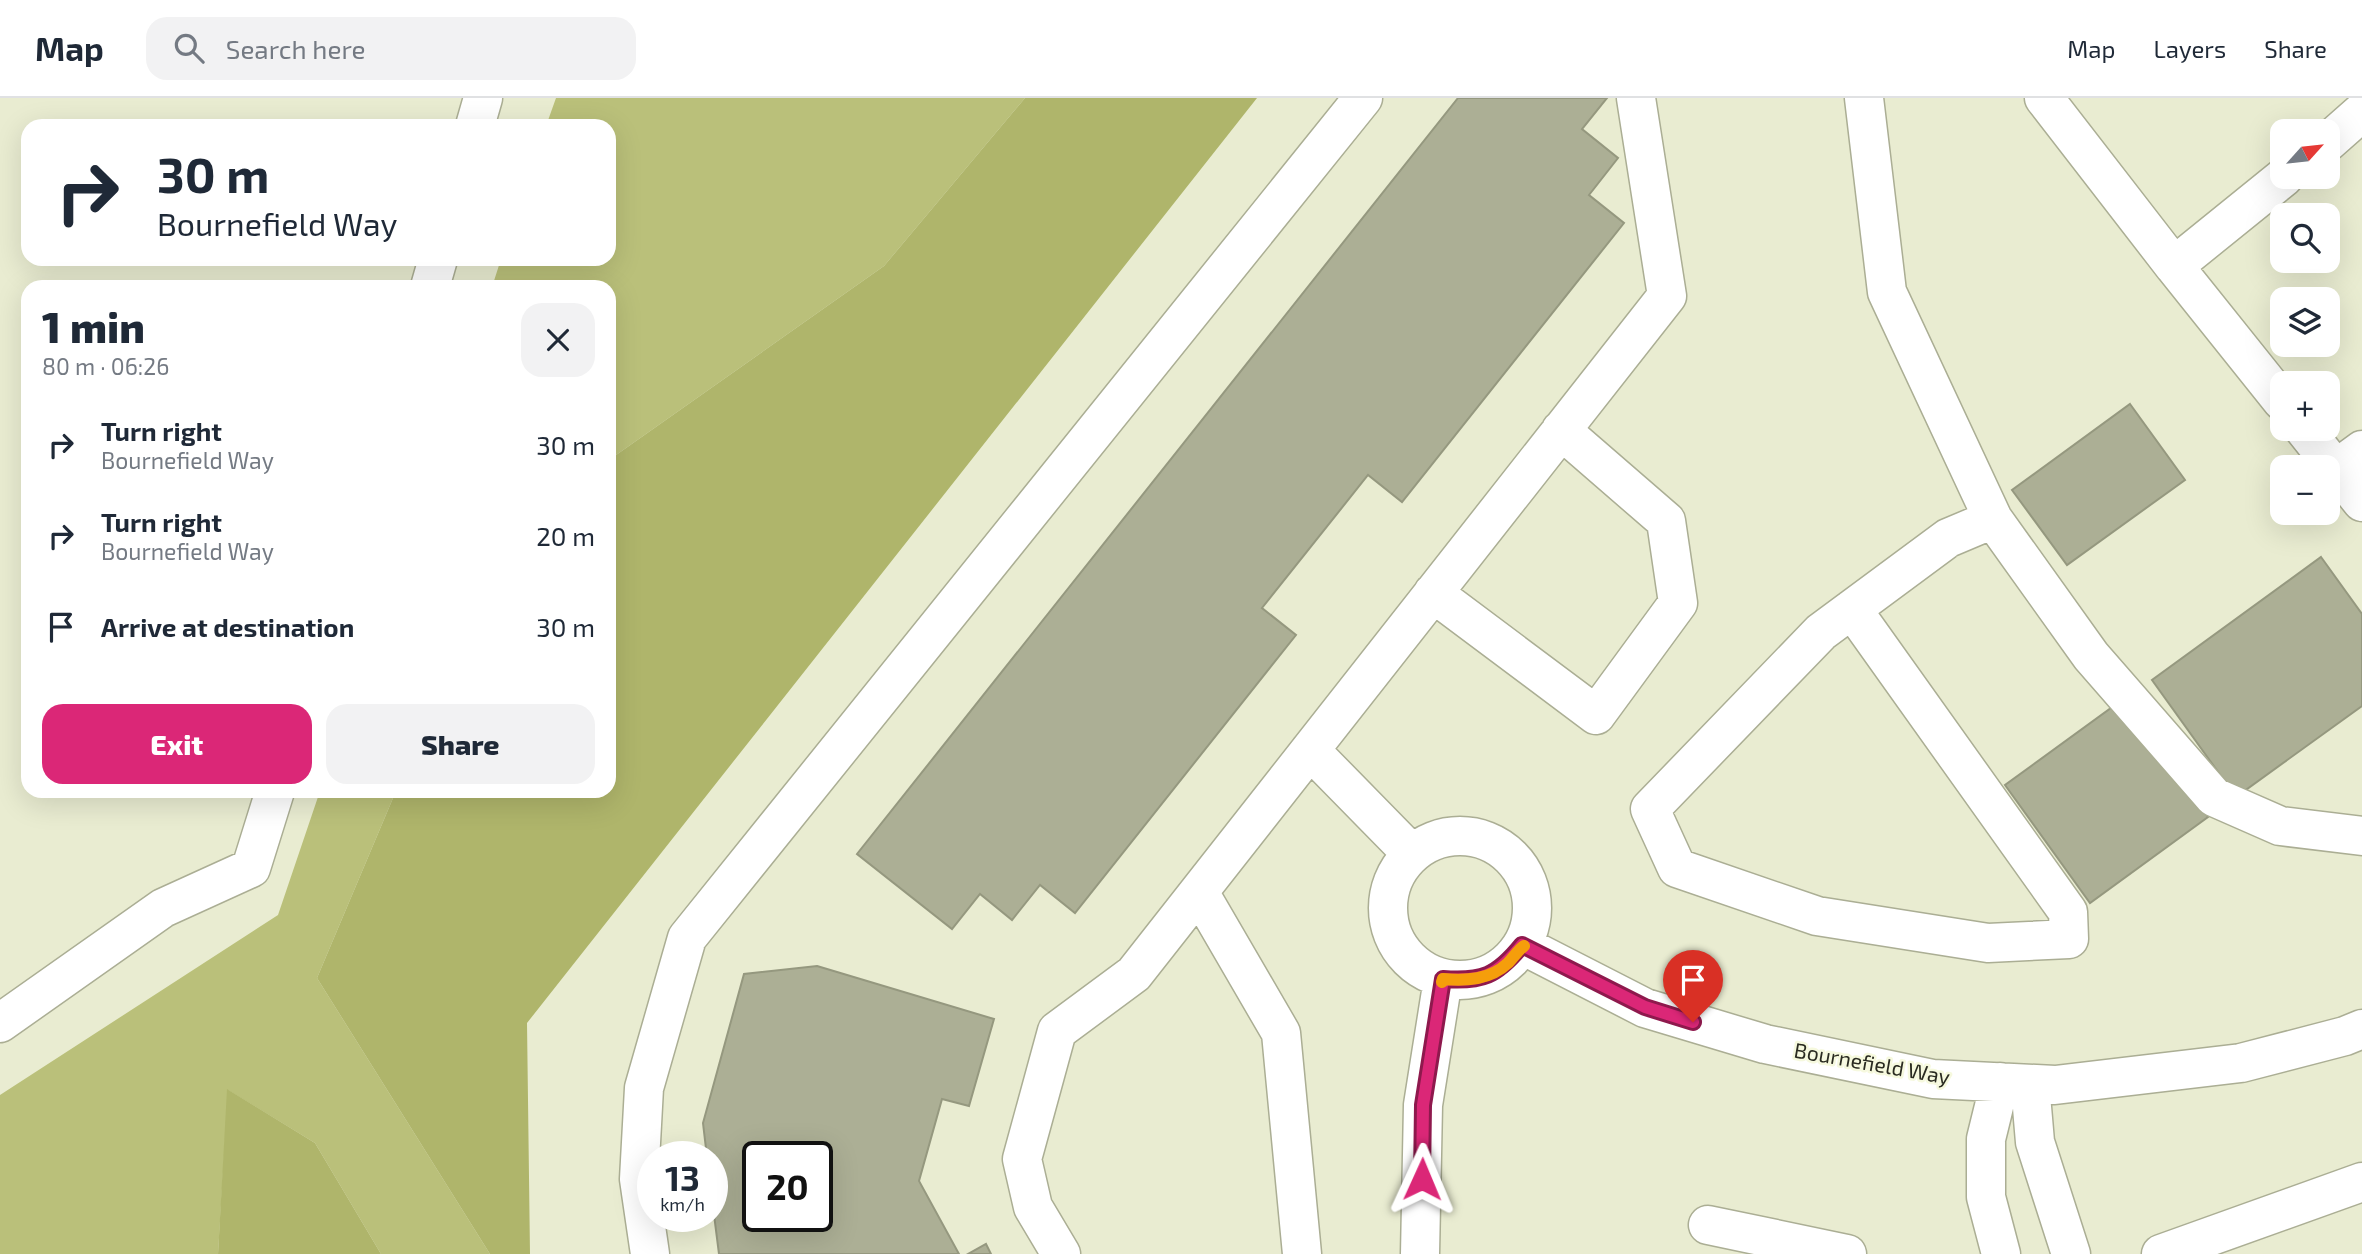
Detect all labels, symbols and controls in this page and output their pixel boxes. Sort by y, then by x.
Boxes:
search box [146,17,636,80]
text: Map [35,28,104,68]
icon: search [170,29,208,67]
text: Search here [226,33,365,64]
text: Map [2067,34,2115,63]
text: Layers [2153,34,2226,63]
text: Share [2264,34,2327,63]
north arrow [2270,119,2340,189]
map controls [2270,119,2340,525]
text: 30 m [157,144,269,203]
icon: right [42,147,133,238]
button: search [2270,203,2340,273]
text: Bournefield Way [157,204,397,242]
button: layers [2270,287,2340,357]
text: 1 min [42,301,145,351]
button: close [521,303,595,377]
text: 80 m · 06:26 [42,352,169,380]
button: + [2270,371,2340,441]
text: Turn right [101,415,222,446]
icon: right [42,426,80,464]
text: 30 m [536,429,595,460]
text: Bournefield Way [101,446,274,474]
button: − [2270,455,2340,525]
text: Turn right [101,506,222,537]
icon: right [42,517,80,555]
text: 20 m [536,520,595,551]
text: Bournefield Way [101,537,274,565]
icon: arrive [42,608,80,646]
text: Arrive at destination [101,611,354,642]
text: 30 m [536,611,595,642]
button: Exit [42,704,312,784]
button: Share [326,704,595,784]
pin [1663,950,1723,1022]
icon: arrive [1674,961,1712,999]
street label: Bournefield Way [1792,1037,1952,1089]
speed limit sign: 20 [742,1141,833,1232]
position arrow [1385,1142,1459,1216]
text: 13 [665,1156,700,1198]
text: km/h [660,1193,705,1215]

